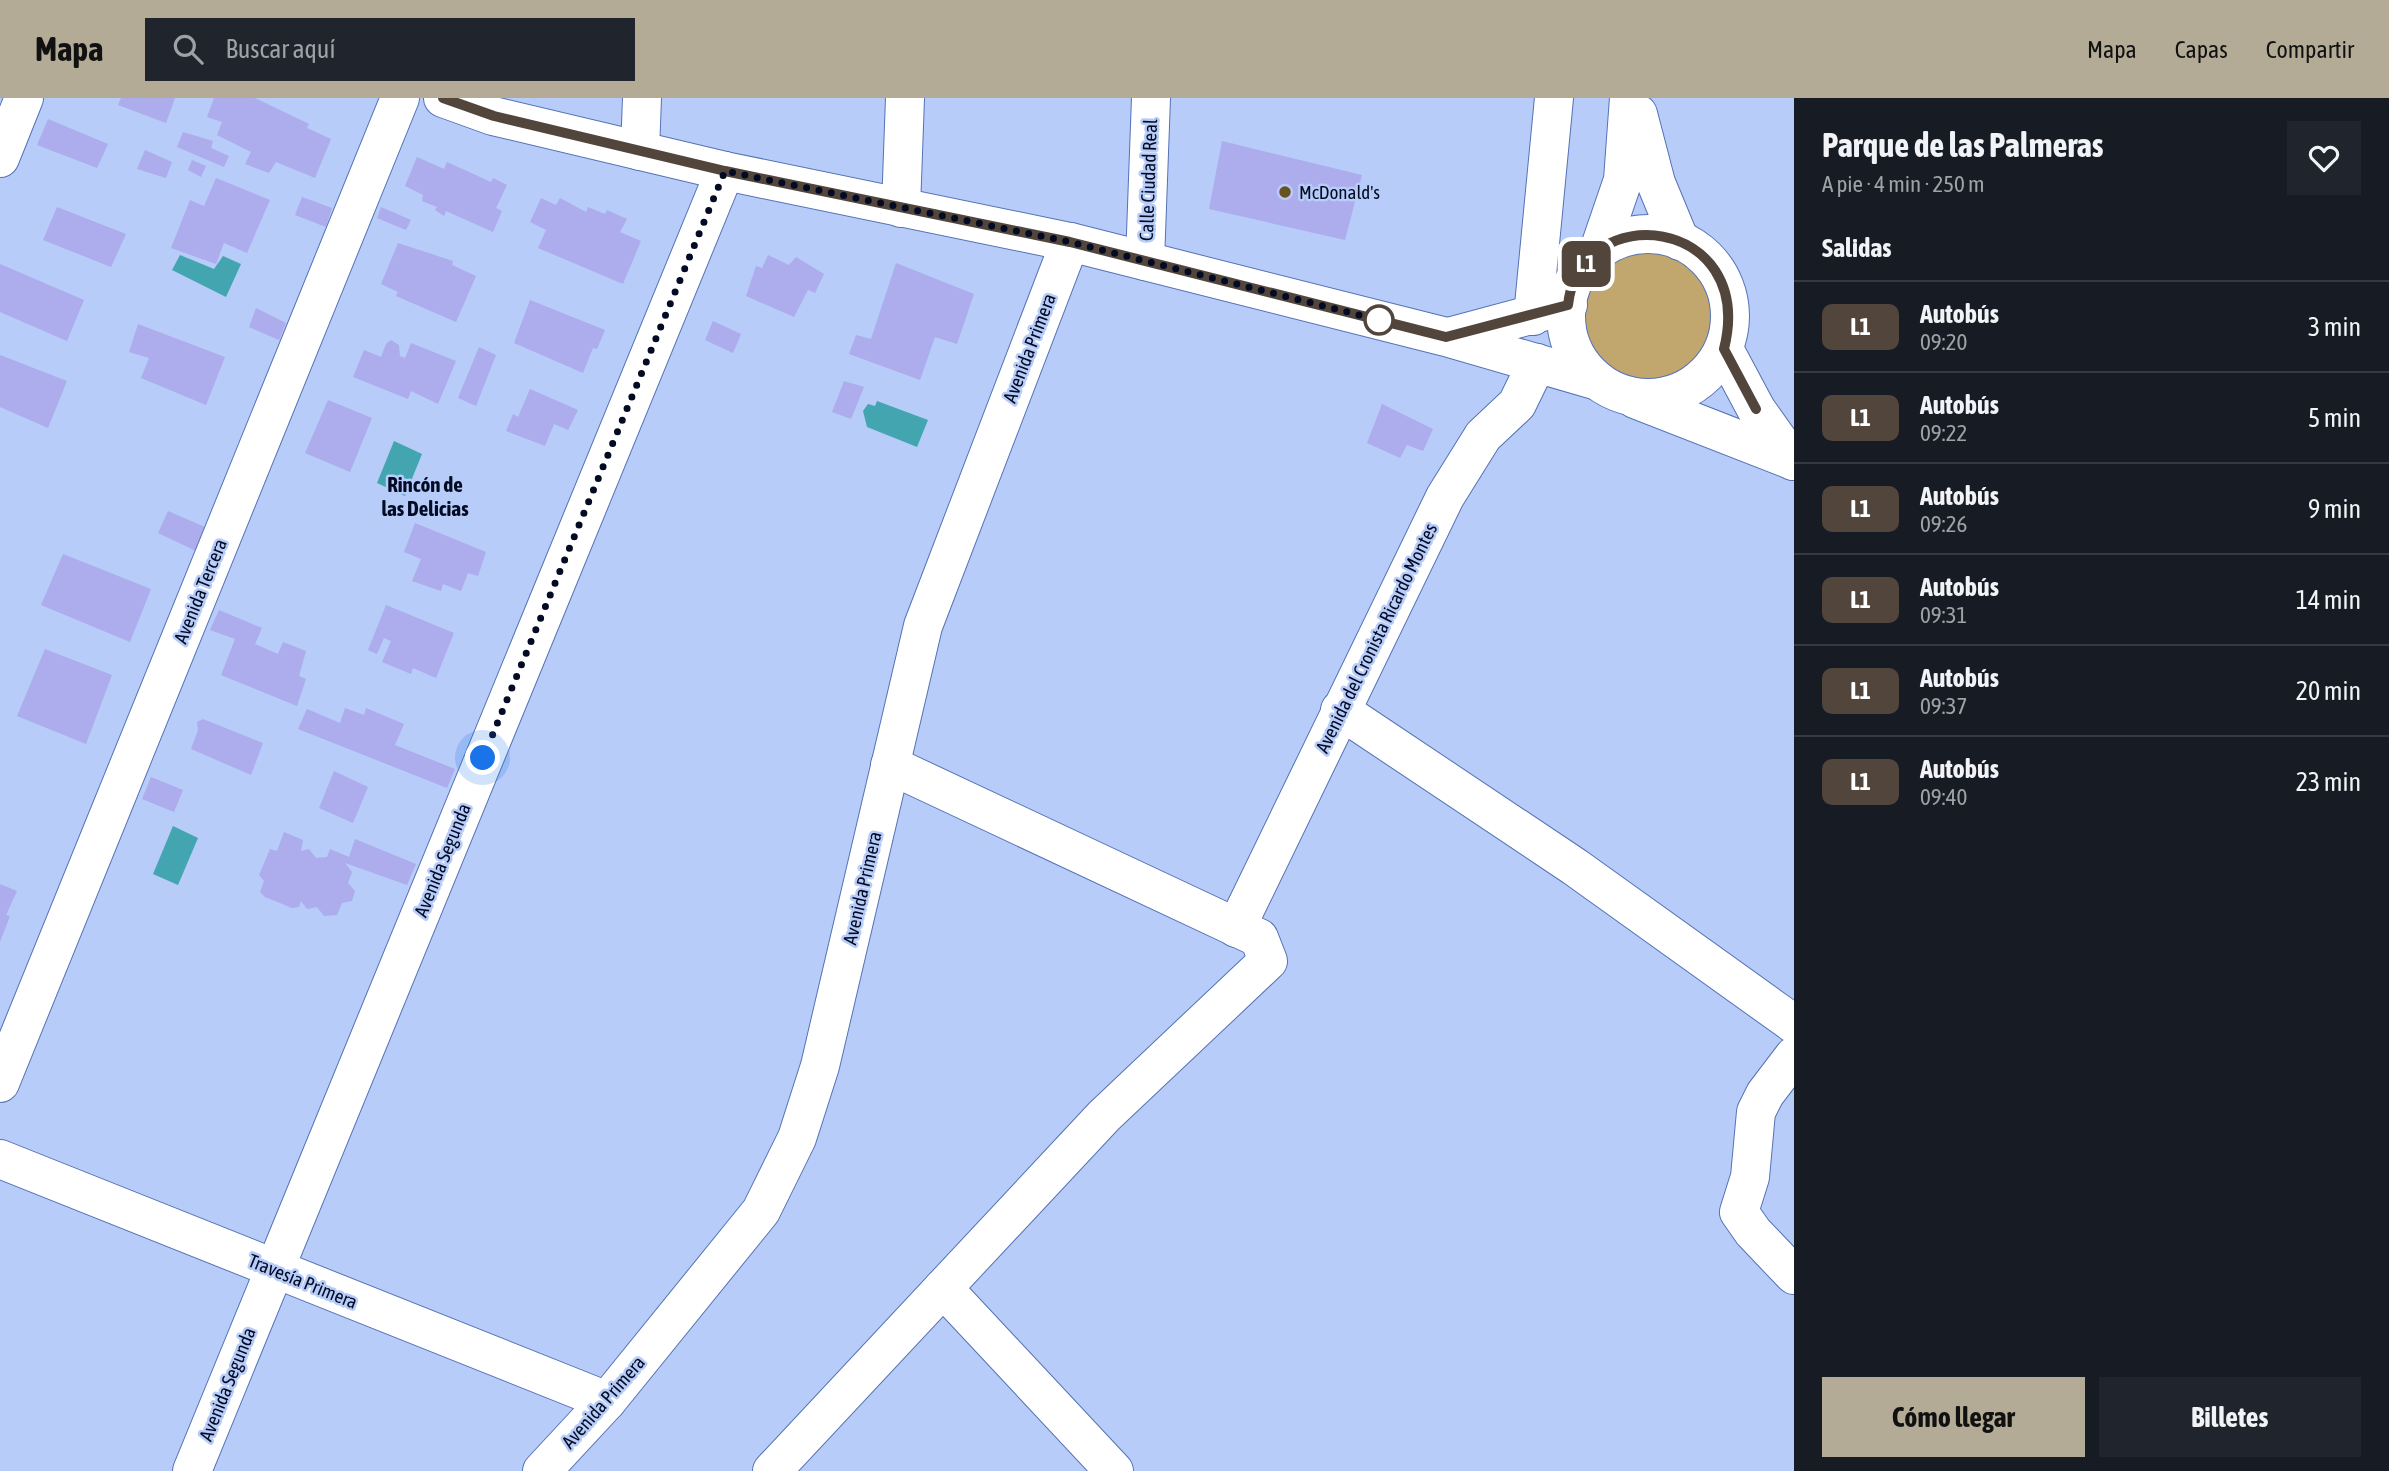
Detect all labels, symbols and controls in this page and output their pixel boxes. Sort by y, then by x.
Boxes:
search box [145,18,635,81]
text: Mapa [35,30,103,68]
icon: search [169,30,207,68]
text: Buscar aquí [225,34,335,64]
text: Mapa [2087,36,2137,63]
text: Capas [2175,36,2228,63]
text: Compartir [2266,36,2354,63]
street label: Calle Ciudad Real [1135,119,1161,241]
button: heart [2287,121,2361,195]
text: Parque de las Palmeras [1822,126,2104,164]
text: A pie · 4 min · 250 m [1822,171,1985,197]
place label: McDonald's [1299,181,1380,203]
marker: McDonald's [1277,184,1293,200]
text: Salidas [1822,233,1891,263]
line badge: L1 [1554,241,1618,287]
text: L1 [1576,250,1596,277]
street label: Avenida Primera [998,290,1060,406]
text: Autobús [1920,299,1999,329]
unlabelled marker [1364,305,1394,335]
text: 3 min [2308,312,2361,342]
text: L1 [1850,313,1871,340]
text: 09:20 [1920,329,1967,355]
text: Autobús [1920,390,1999,420]
text: 5 min [2308,403,2361,433]
text: L1 [1850,404,1871,431]
text: 09:22 [1920,420,1967,446]
district label: Rincón de las Delicias [381,472,469,520]
text: Autobús [1920,481,1999,511]
text: 9 min [2308,494,2361,524]
text: L1 [1850,495,1871,522]
text: 09:26 [1920,511,1967,537]
street label: Avenida del Cronista Ricardo Montes [1311,519,1441,756]
street label: Avenida Tercera [169,536,231,646]
text: Autobús [1920,572,1999,602]
text: 14 min [2296,585,2361,615]
text: L1 [1850,586,1871,613]
text: 09:31 [1920,602,1967,628]
text: Autobús [1920,663,1999,693]
text: 20 min [2296,676,2361,706]
text: L1 [1850,677,1871,704]
text: 09:37 [1920,693,1967,719]
your location [465,740,500,775]
text: Autobús [1920,754,1999,784]
text: 23 min [2296,767,2361,797]
text: L1 [1850,768,1871,795]
text: 09:40 [1920,784,1967,810]
street label: Avenida Segunda [409,800,475,920]
street label: Avenida Primera [838,829,886,947]
street label: Travesía Primera [245,1249,361,1313]
street label: Avenida Segunda [194,1324,260,1444]
street label: Avenida Primera [557,1351,649,1453]
button: Cómo llegar [1822,1377,2085,1457]
button: Billetes [2099,1377,2361,1457]

